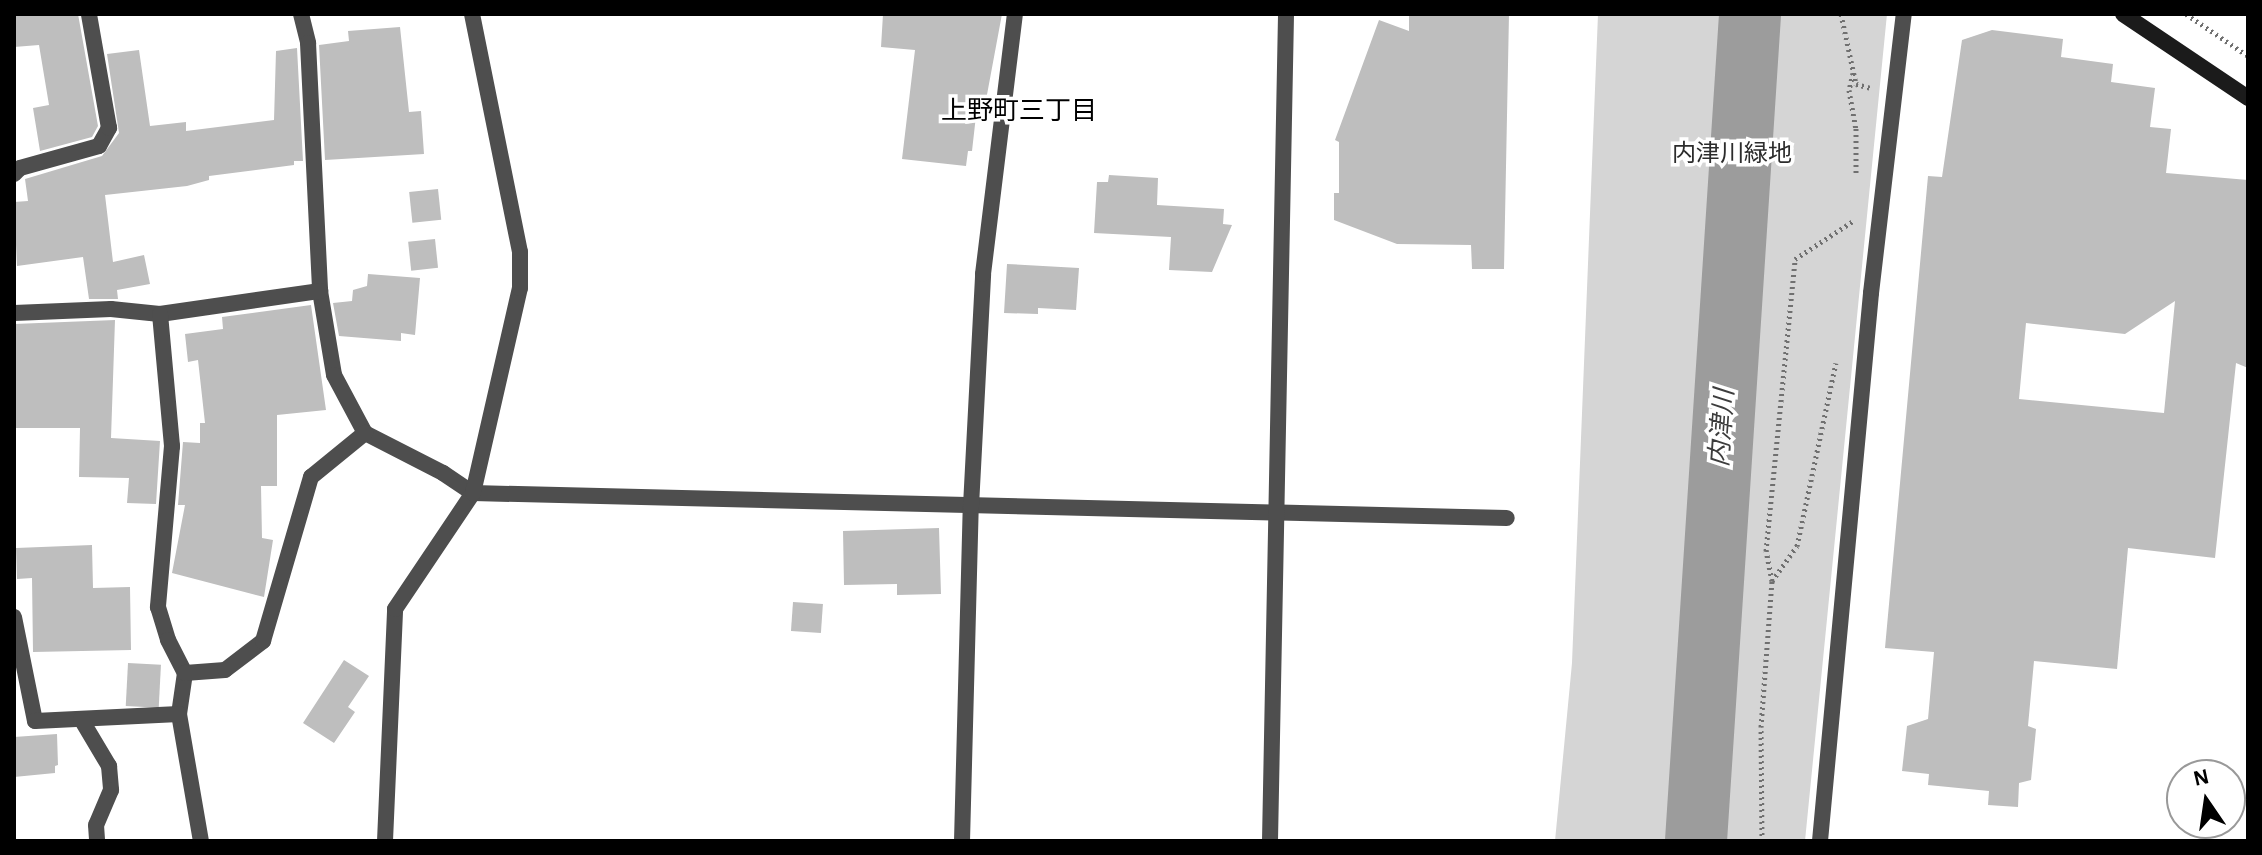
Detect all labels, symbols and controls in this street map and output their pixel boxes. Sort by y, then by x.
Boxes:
district label: 上野町三丁目 [941,96,1097,128]
park label: 内津川緑地 [1672,141,1792,169]
water label: 内津川 [1705,388,1741,468]
north arrow [2166,759,2246,839]
text: N [2191,765,2211,790]

